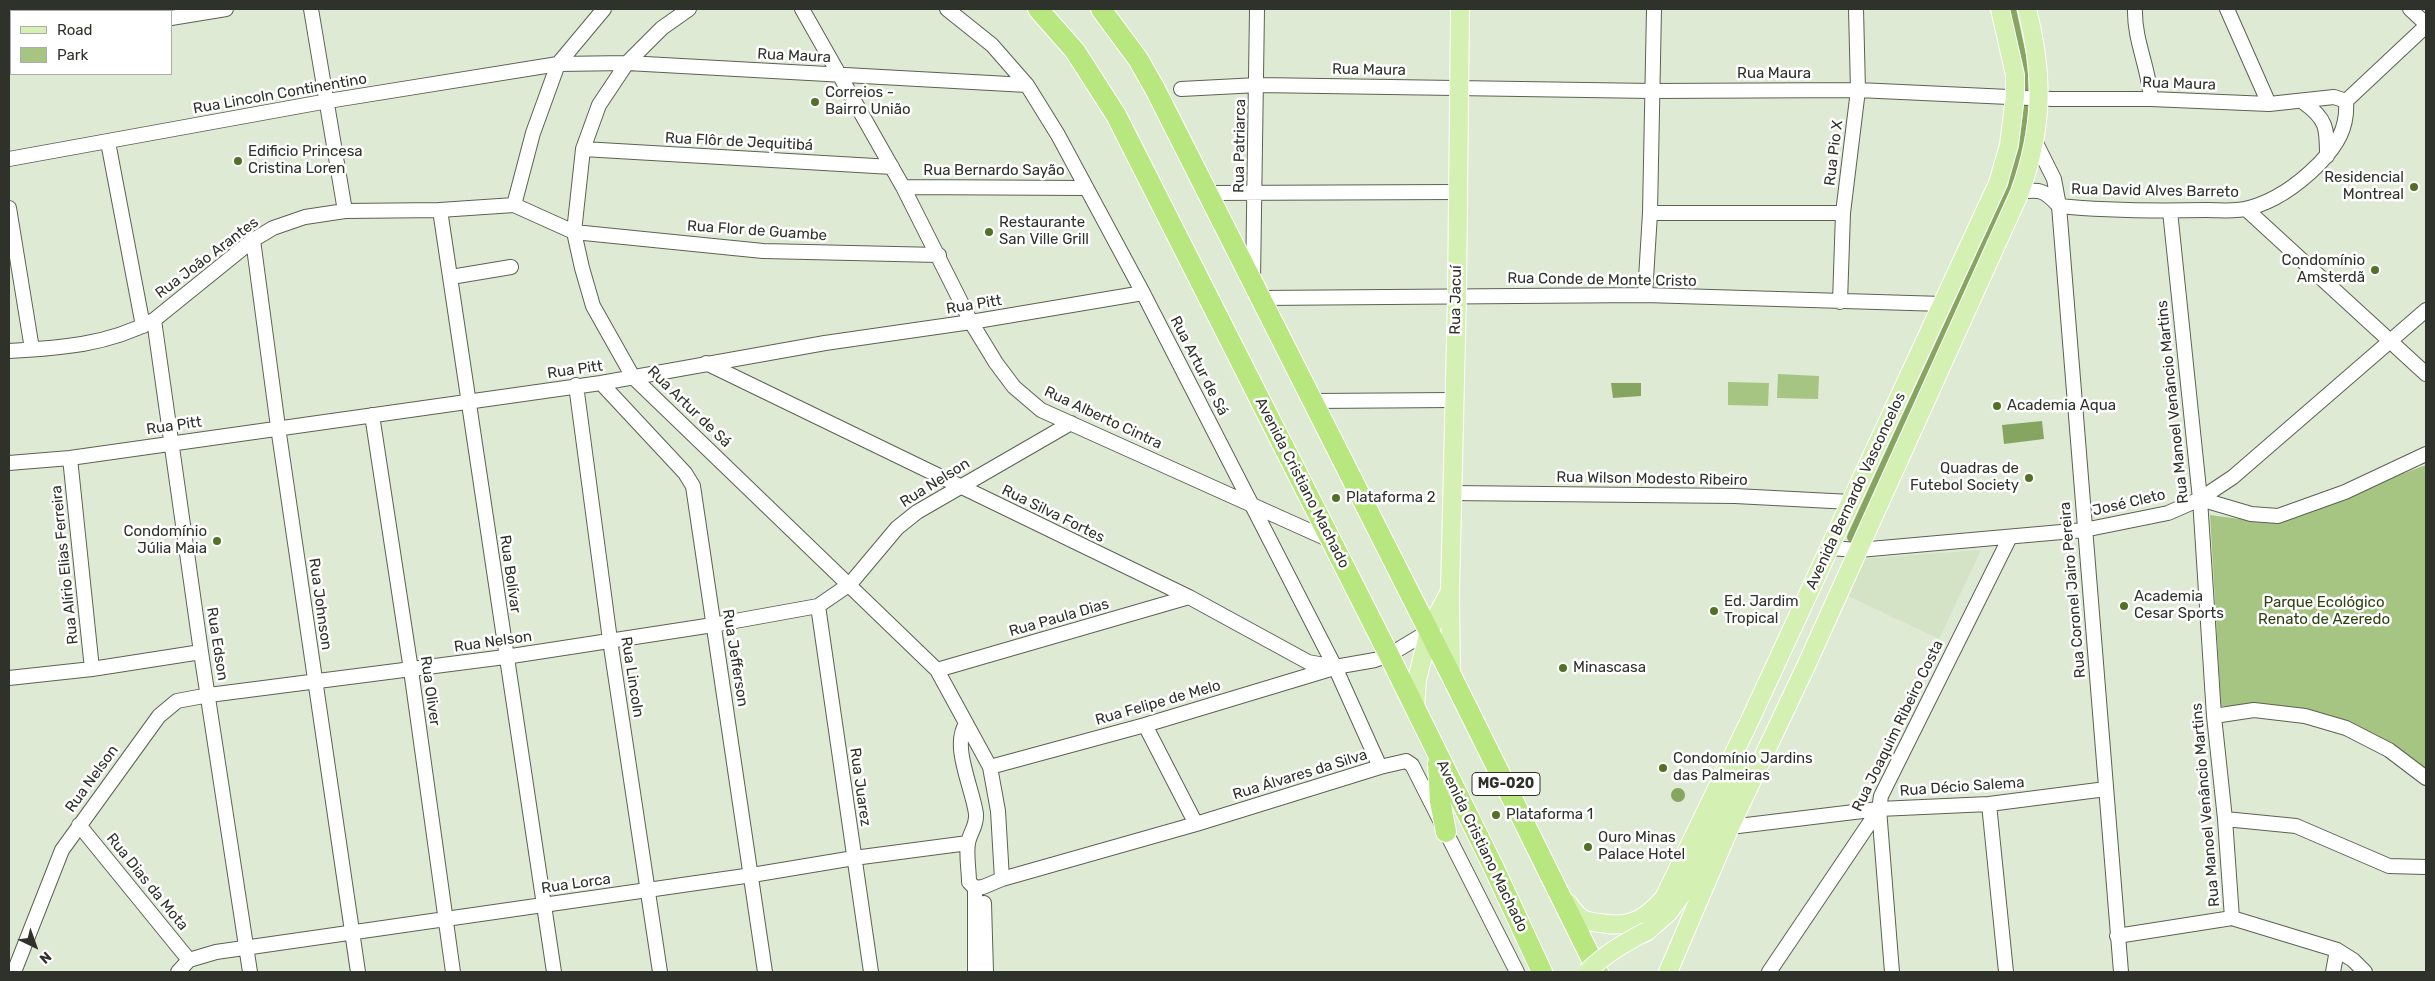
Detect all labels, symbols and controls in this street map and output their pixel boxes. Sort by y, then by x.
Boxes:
legend [10,10,172,75]
text: Road [57,21,93,39]
street label: Rua Maura [757,45,831,67]
text: Park [57,46,88,64]
street label: Rua Maura [1332,60,1406,80]
street label: Rua Maura [1737,65,1811,83]
street label: Rua Lincoln Continentino [192,70,368,118]
street label: Rua Maura [2142,74,2216,94]
place label: Correios - Bairro União [825,84,911,119]
marker: Correios - Bairro União [809,96,821,108]
street label: Rua Patriarca [1230,99,1250,193]
street label: Rua Pio X [1821,119,1847,187]
street label: Rua Flôr de Jequitibá [664,129,814,155]
place label: Edificio Princesa Cristina Loren [248,143,363,178]
marker: Edificio Princesa Cristina Loren [232,155,244,167]
street label: Rua Bernardo Sayão [923,162,1065,180]
place label: Residencial Montreal [2324,169,2404,204]
street label: Rua David Alves Barreto [2071,181,2239,201]
marker: Residencial Montreal [2408,181,2420,193]
street label: Rua João Arantes [152,213,262,303]
place label: Restaurante San Ville Grill [999,214,1089,249]
street label: Rua Flor de Guambe [686,217,828,245]
marker: Restaurante San Ville Grill [983,226,995,238]
place label: Condomínio Amsterdã [2281,252,2365,287]
marker: Condomínio Amsterdã [2369,264,2381,276]
street label: Rua Jacuí [1446,265,1466,335]
street label: Rua Conde de Monte Cristo [1507,269,1697,291]
street label: Rua Pitt [945,292,1003,318]
street label: Rua Manoel Venâncio Martins [2153,299,2193,505]
street label: Rua Artur de Sá [1166,313,1232,419]
street label: Rua Pitt [546,357,604,383]
street label: Rua Artur de Sá [643,363,735,451]
street label: Rua Alberto Cintra [1041,383,1165,453]
street label: Avenida Bernardo Vasconcelos [1802,390,1910,592]
street label: Avenida Cristiano Machado [1251,395,1353,571]
place label: Academia Aqua [2007,397,2116,415]
marker: Academia Aqua [1991,400,2003,412]
street label: Rua Pitt [145,413,203,439]
street label: Rua Nelson [897,455,973,511]
place label: Quadras de Futebol Society [1910,460,2019,495]
street label: Rua Wilson Modesto Ribeiro [1556,468,1748,490]
marker: Quadras de Futebol Society [2023,472,2035,484]
street label: Rua Silva Fortes [999,481,1107,547]
street label: Rua Alírio Elias Ferreira [48,485,82,645]
street label: José Cleto [2091,486,2167,520]
place label: Plataforma 2 [1346,489,1436,507]
marker: Plataforma 2 [1330,492,1342,504]
street label: Rua Coronel Jairo Pereira [2056,501,2090,679]
place label: Condomínio Júlia Maia [123,523,207,558]
street label: Rua Bolívar [496,534,524,614]
marker: Condomínio Júlia Maia [211,535,223,547]
street label: Rua Johnson [305,557,335,651]
place label: Academia Cesar Sports [2134,588,2224,623]
place label: Ed. Jardim Tropical [1724,593,1799,628]
park label: Parque Ecológico Renato de Azeredo [2258,594,2390,629]
street label: Rua Paula Dias [1007,595,1111,641]
marker: Academia Cesar Sports [2118,600,2130,612]
marker: Ed. Jardim Tropical [1708,605,1720,617]
street label: Rua Edson [202,606,232,682]
street label: Rua Jefferson [718,608,752,708]
street label: Rua Nelson [453,628,533,656]
street label: Rua Lincoln [617,635,647,719]
street label: Rua Joaquim Ribeiro Costa [1849,637,1947,815]
street label: Rua Oliver [416,655,444,727]
place label: Minascasa [1573,659,1646,677]
marker: Minascasa [1557,662,1569,674]
street label: Rua Felipe de Melo [1093,676,1223,730]
street label: Rua Manoel Venâncio Martins [2188,702,2224,908]
street label: Rua Nelson [62,742,122,816]
street label: Rua Álvares da Silva [1231,746,1369,804]
street label: Rua Juarez [846,747,874,827]
place label: Condomínio Jardins das Palmeiras [1673,750,1813,785]
street label: Avenida Cristiano Machado [1432,757,1532,935]
marker: Condomínio Jardins das Palmeiras [1657,762,1669,774]
road number: MG-020 [1472,772,1540,796]
street label: Rua Décio Salema [1899,774,2025,800]
place label: Plataforma 1 [1506,806,1593,824]
marker: Plataforma 1 [1490,809,1502,821]
place label: Ouro Minas Palace Hotel [1598,829,1685,864]
street label: Rua Dias da Mota [102,830,192,934]
marker: Ouro Minas Palace Hotel [1582,841,1594,853]
street label: Rua Lorca [540,870,612,898]
north arrow [10,921,60,971]
text: N [36,948,55,967]

